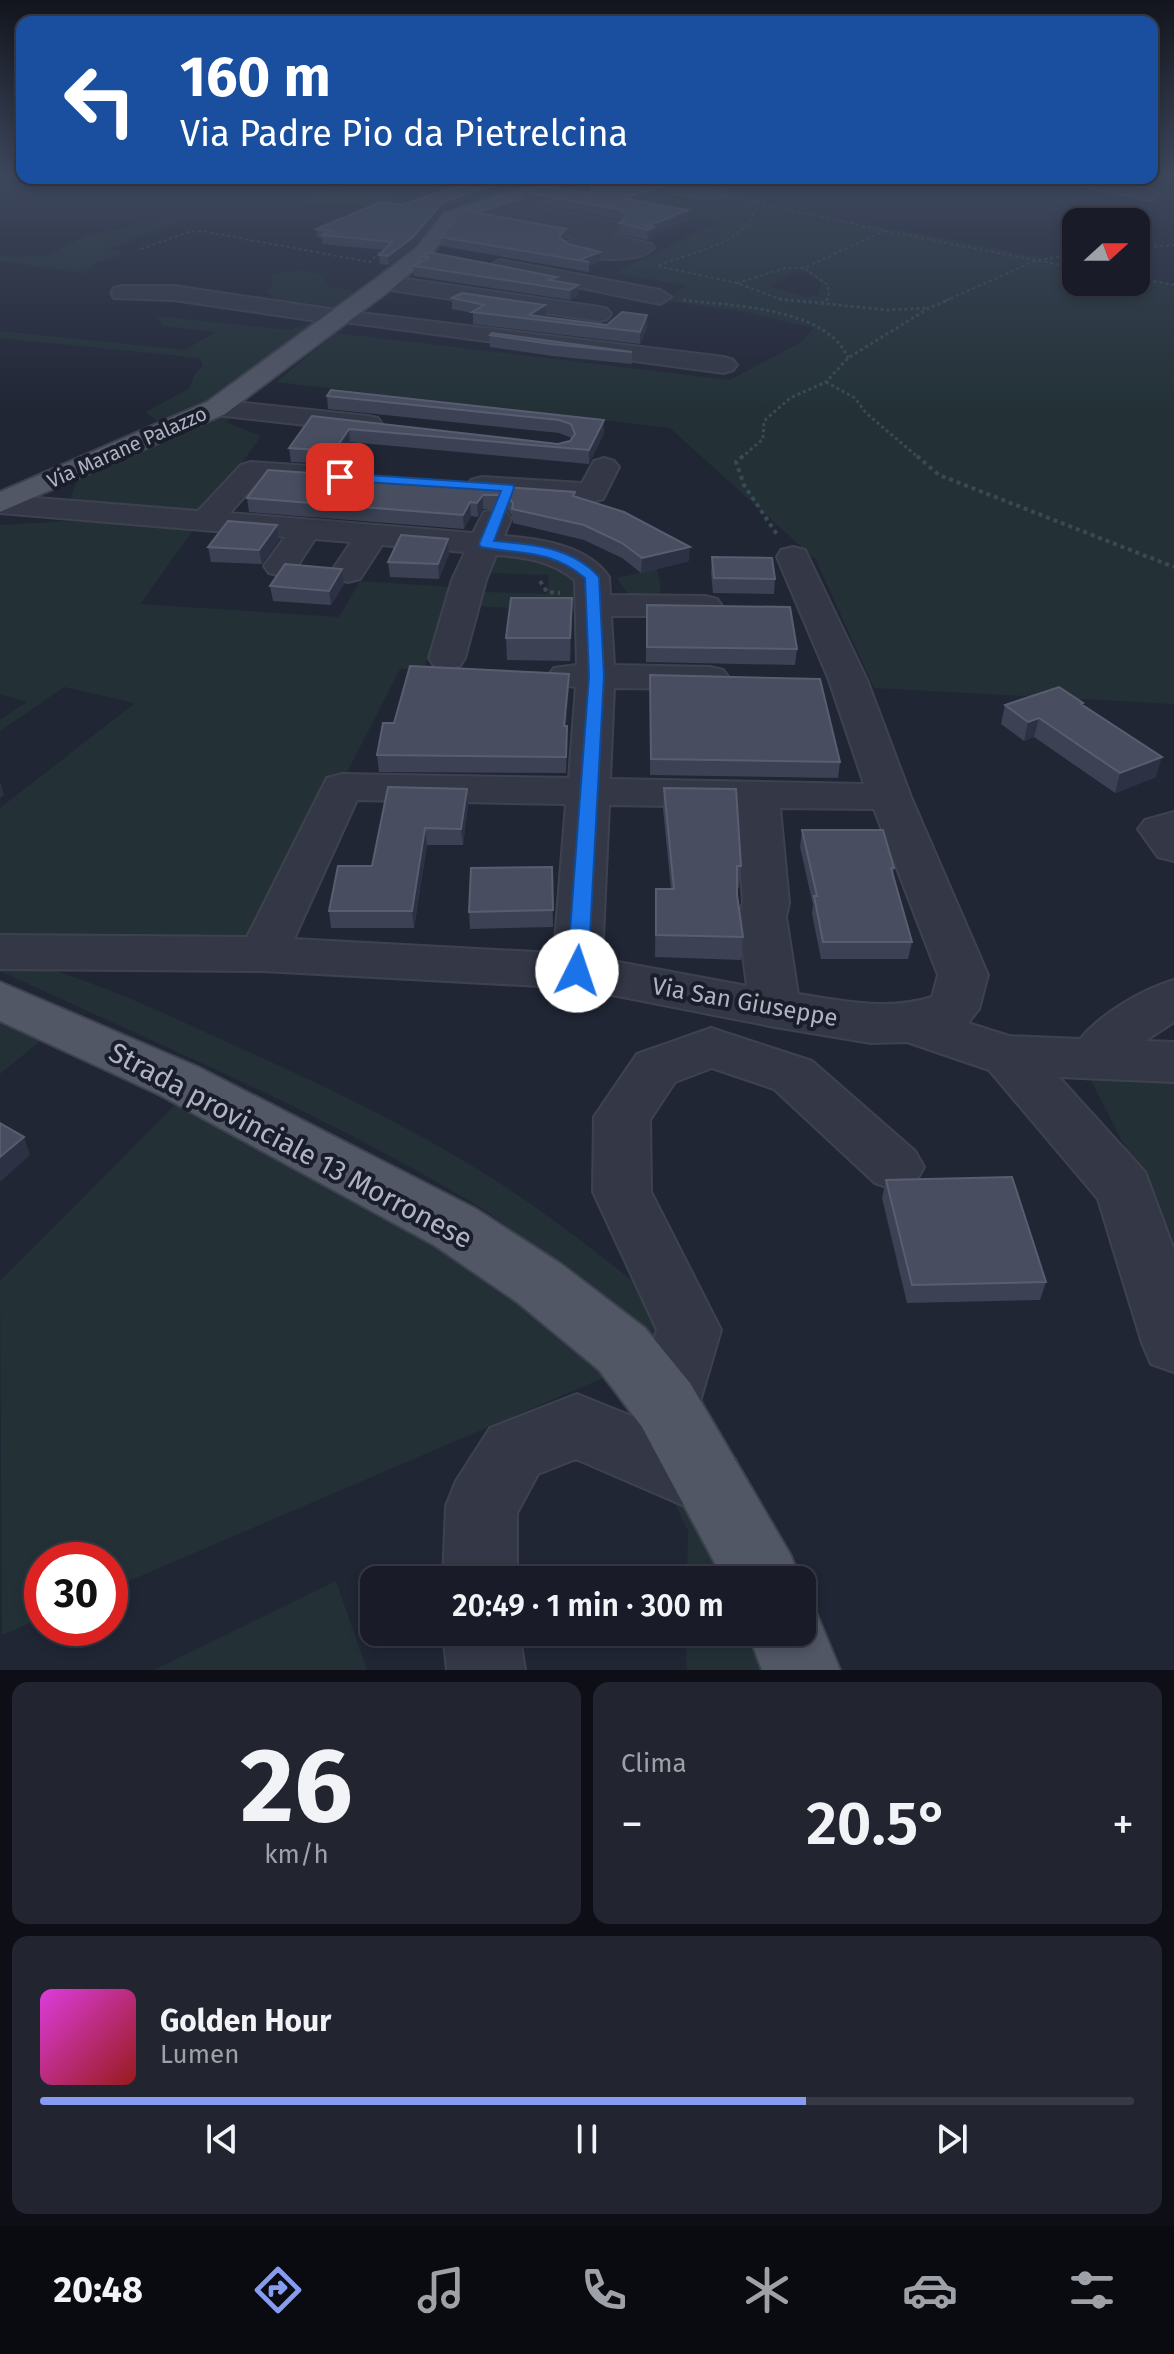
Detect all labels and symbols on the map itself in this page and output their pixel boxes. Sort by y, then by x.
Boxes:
north arrow [1062,208,1150,296]
street label: Via Marane Palazzo [44,401,210,493]
pin [306,443,374,511]
position arrow [535,929,619,1013]
street label: Via San Giuseppe [650,972,840,1032]
street label: Strada provinciale 13 Morronese [104,1035,478,1255]
speed limit sign: 30 [24,1542,128,1646]

